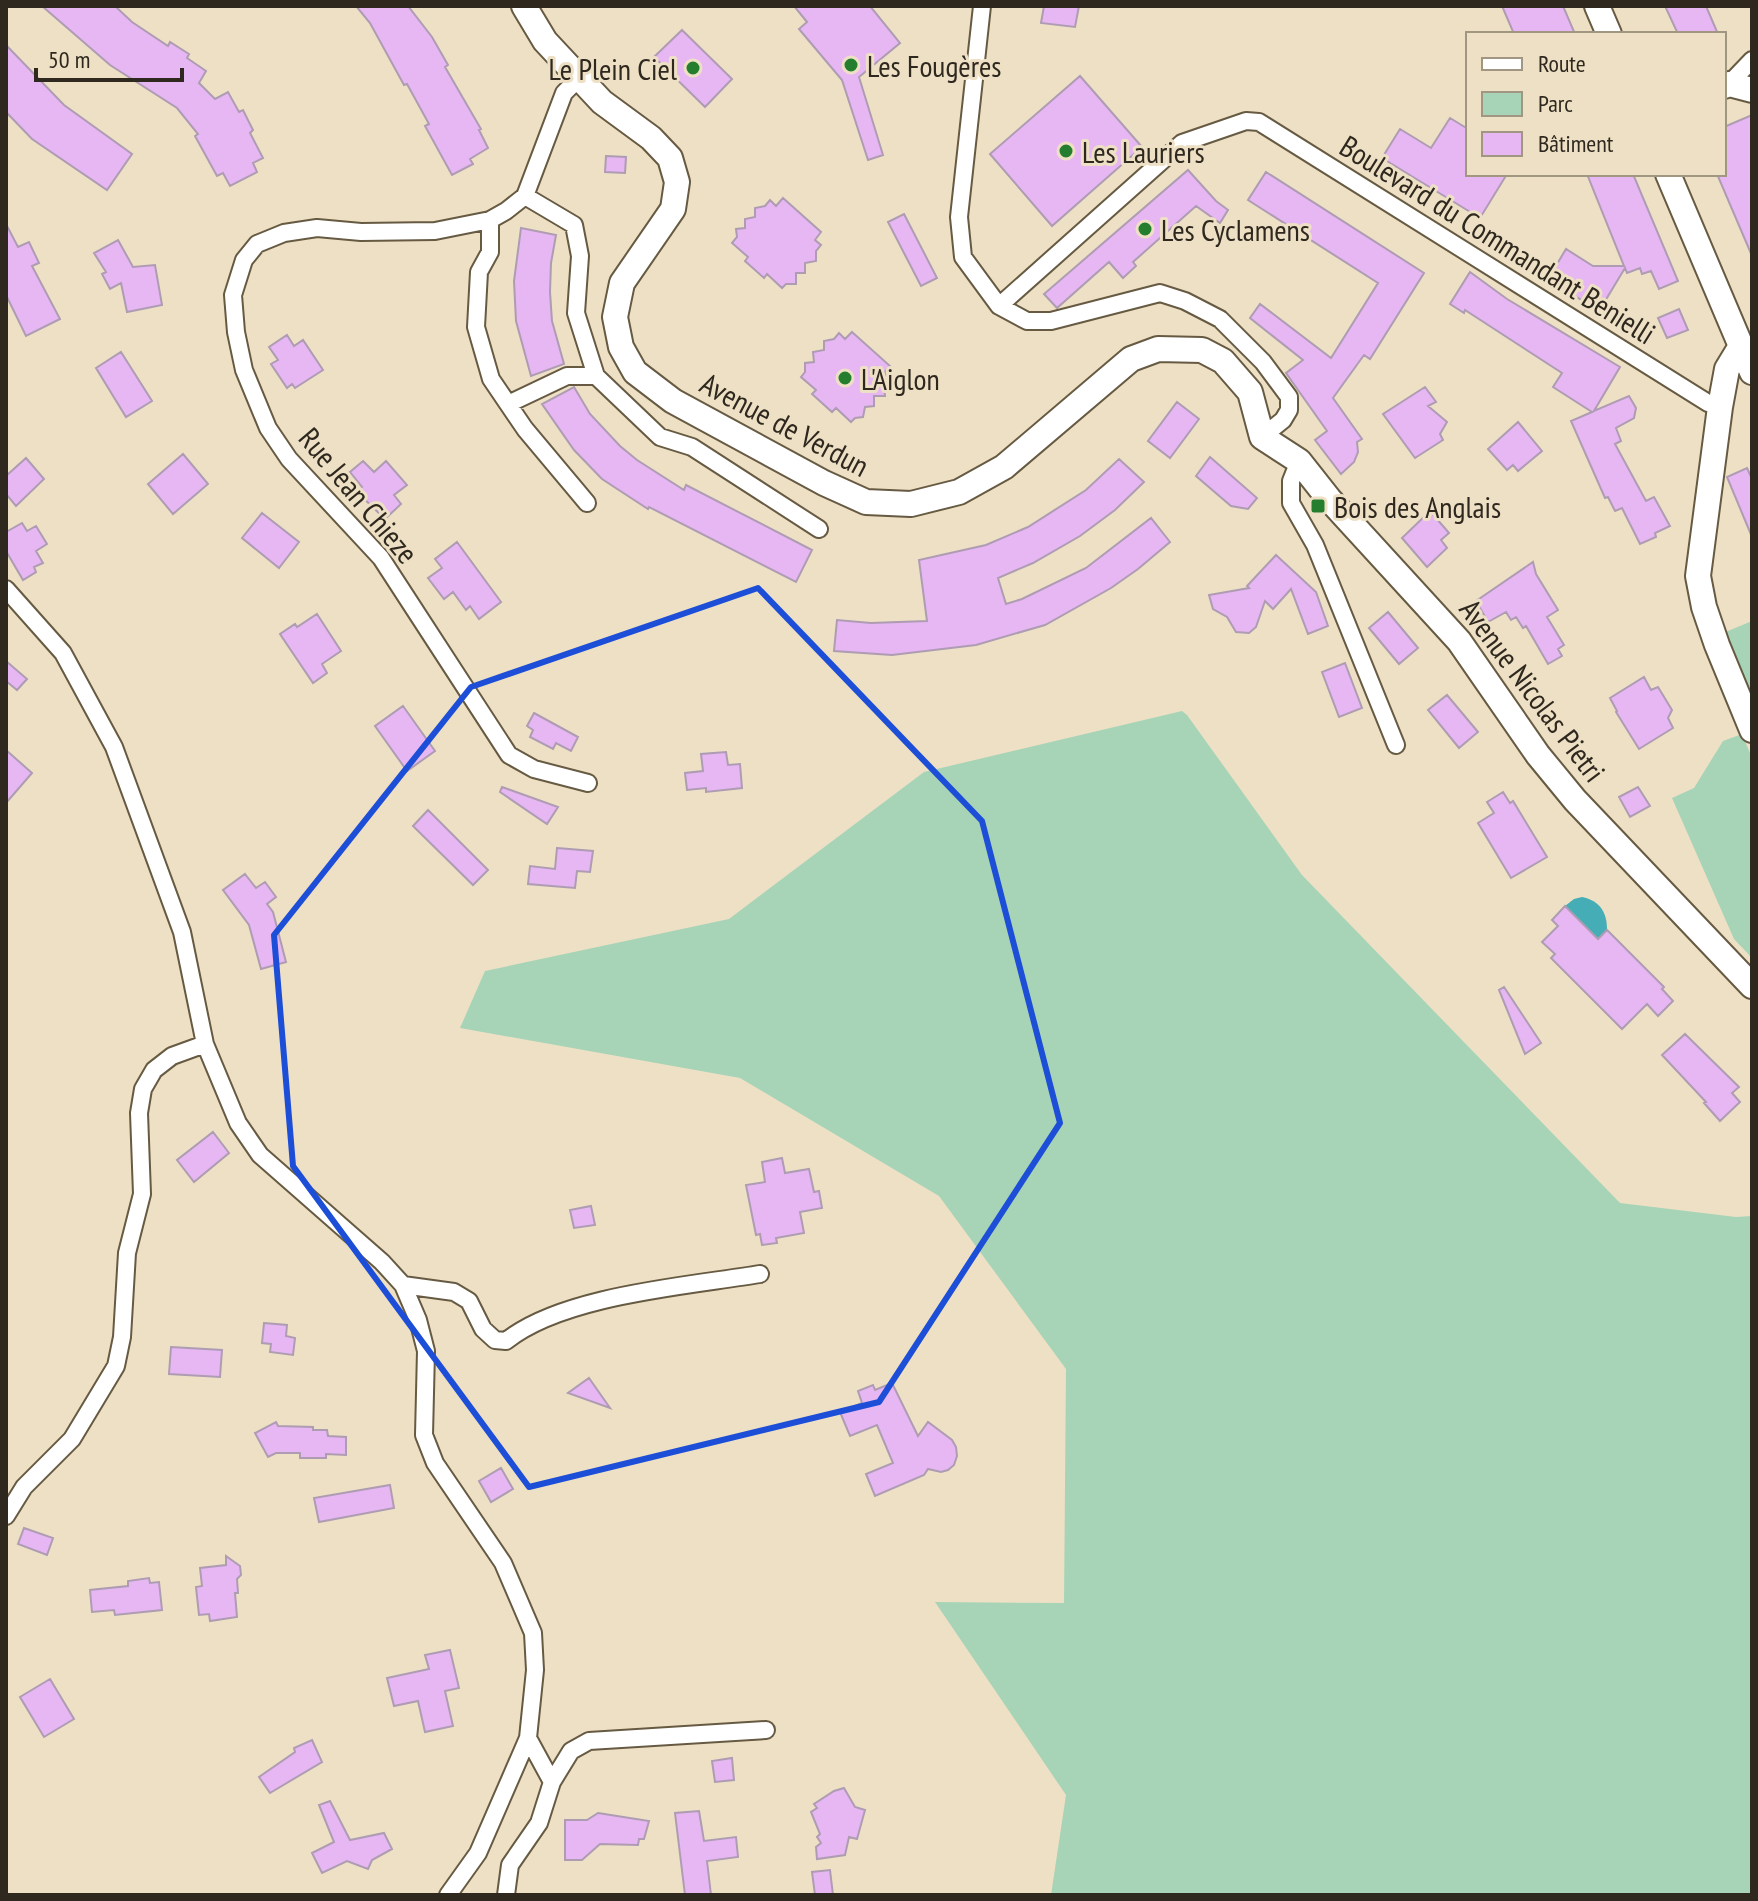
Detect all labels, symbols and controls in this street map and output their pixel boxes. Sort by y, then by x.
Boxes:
scale bar [36,32,182,82]
legend [1466,32,1726,176]
text: 50 m [48,44,90,75]
place label: Les Fougères [867,46,1002,85]
text: Route [1538,48,1586,79]
place label: Le Plein Ciel [549,49,677,88]
marker: Les Fougères [842,56,860,74]
marker: Le Plein Ciel [684,59,702,77]
text: Parc [1538,88,1573,119]
street label: Boulevard du Commandant Benielli [1333,126,1663,352]
text: Bâtiment [1538,128,1614,159]
place label: Les Lauriers [1082,132,1205,171]
marker: Les Lauriers [1057,142,1075,160]
place label: Les Cyclamens [1161,210,1310,249]
marker: Les Cyclamens [1136,220,1154,238]
place label: L'Aiglon [861,359,940,398]
street label: Avenue de Verdun [694,363,876,485]
marker: L'Aiglon [836,369,854,387]
street label: Rue Jean Chieze [291,419,427,571]
place label: Bois des Anglais [1334,487,1501,526]
marker: Bois des Anglais [1309,497,1327,515]
street label: Avenue Nicolas Pietri [1452,591,1614,789]

